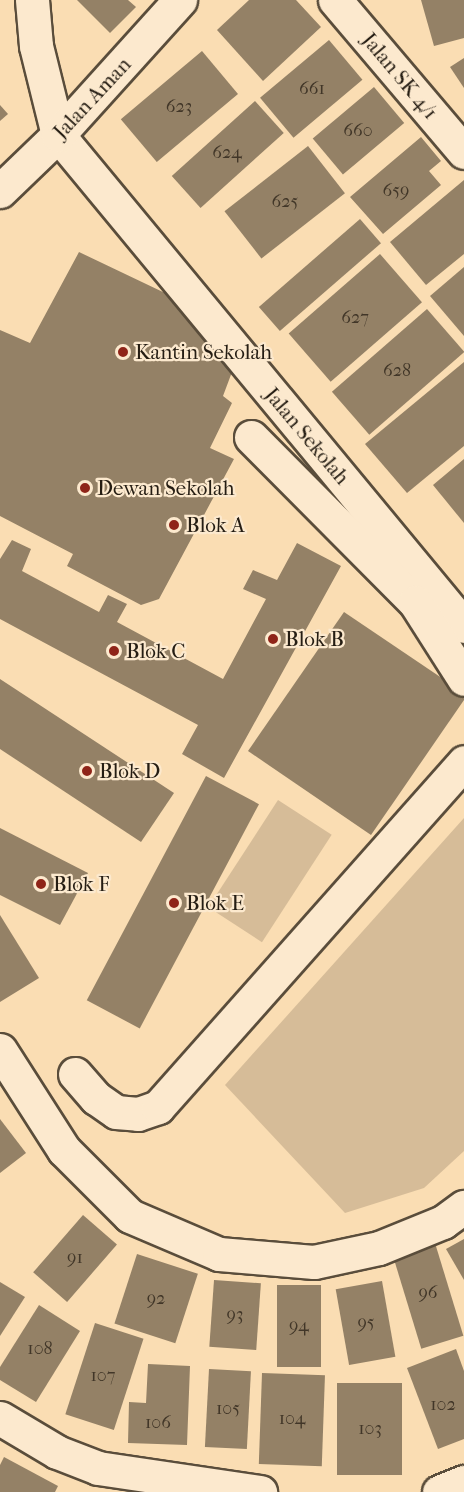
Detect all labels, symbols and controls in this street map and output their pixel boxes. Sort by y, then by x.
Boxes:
street label: Jalan SK 4/1 [357,28,443,124]
street label: Jalan Aman [48,52,136,144]
house number: 661 [299,78,325,100]
house number: 623 [166,96,192,118]
house number: 660 [343,120,373,142]
house number: 624 [212,142,242,164]
house number: 659 [383,180,409,202]
house number: 625 [272,191,298,213]
house number: 627 [341,307,369,329]
place label: Kantin Sekolah [135,339,272,365]
marker: Kantin Sekolah [116,345,130,359]
house number: 628 [383,360,411,382]
street label: Jalan Sekolah [259,382,355,490]
place label: Dewan Sekolah [97,475,234,501]
marker: Dewan Sekolah [78,481,92,495]
place label: Blok A [186,512,245,538]
marker: Blok A [167,518,181,532]
place label: Blok B [285,626,344,652]
marker: Blok B [266,632,280,646]
place label: Blok C [126,638,185,664]
marker: Blok C [107,644,121,658]
place label: Blok D [99,758,160,784]
marker: Blok D [80,764,94,778]
place label: Blok F [53,871,109,897]
marker: Blok F [34,877,48,891]
place label: Blok E [186,890,244,916]
marker: Blok E [167,896,181,910]
house number: 91 [67,1247,83,1269]
house number: 96 [418,1282,438,1304]
house number: 92 [147,1288,165,1310]
house number: 93 [227,1304,243,1326]
house number: 95 [357,1312,375,1334]
house number: 94 [289,1315,309,1337]
house number: 108 [27,1338,53,1360]
house number: 107 [91,1365,115,1387]
house number: 102 [430,1394,456,1416]
house number: 105 [216,1398,240,1420]
house number: 104 [279,1408,305,1430]
house number: 106 [145,1412,171,1434]
house number: 103 [358,1418,382,1440]

